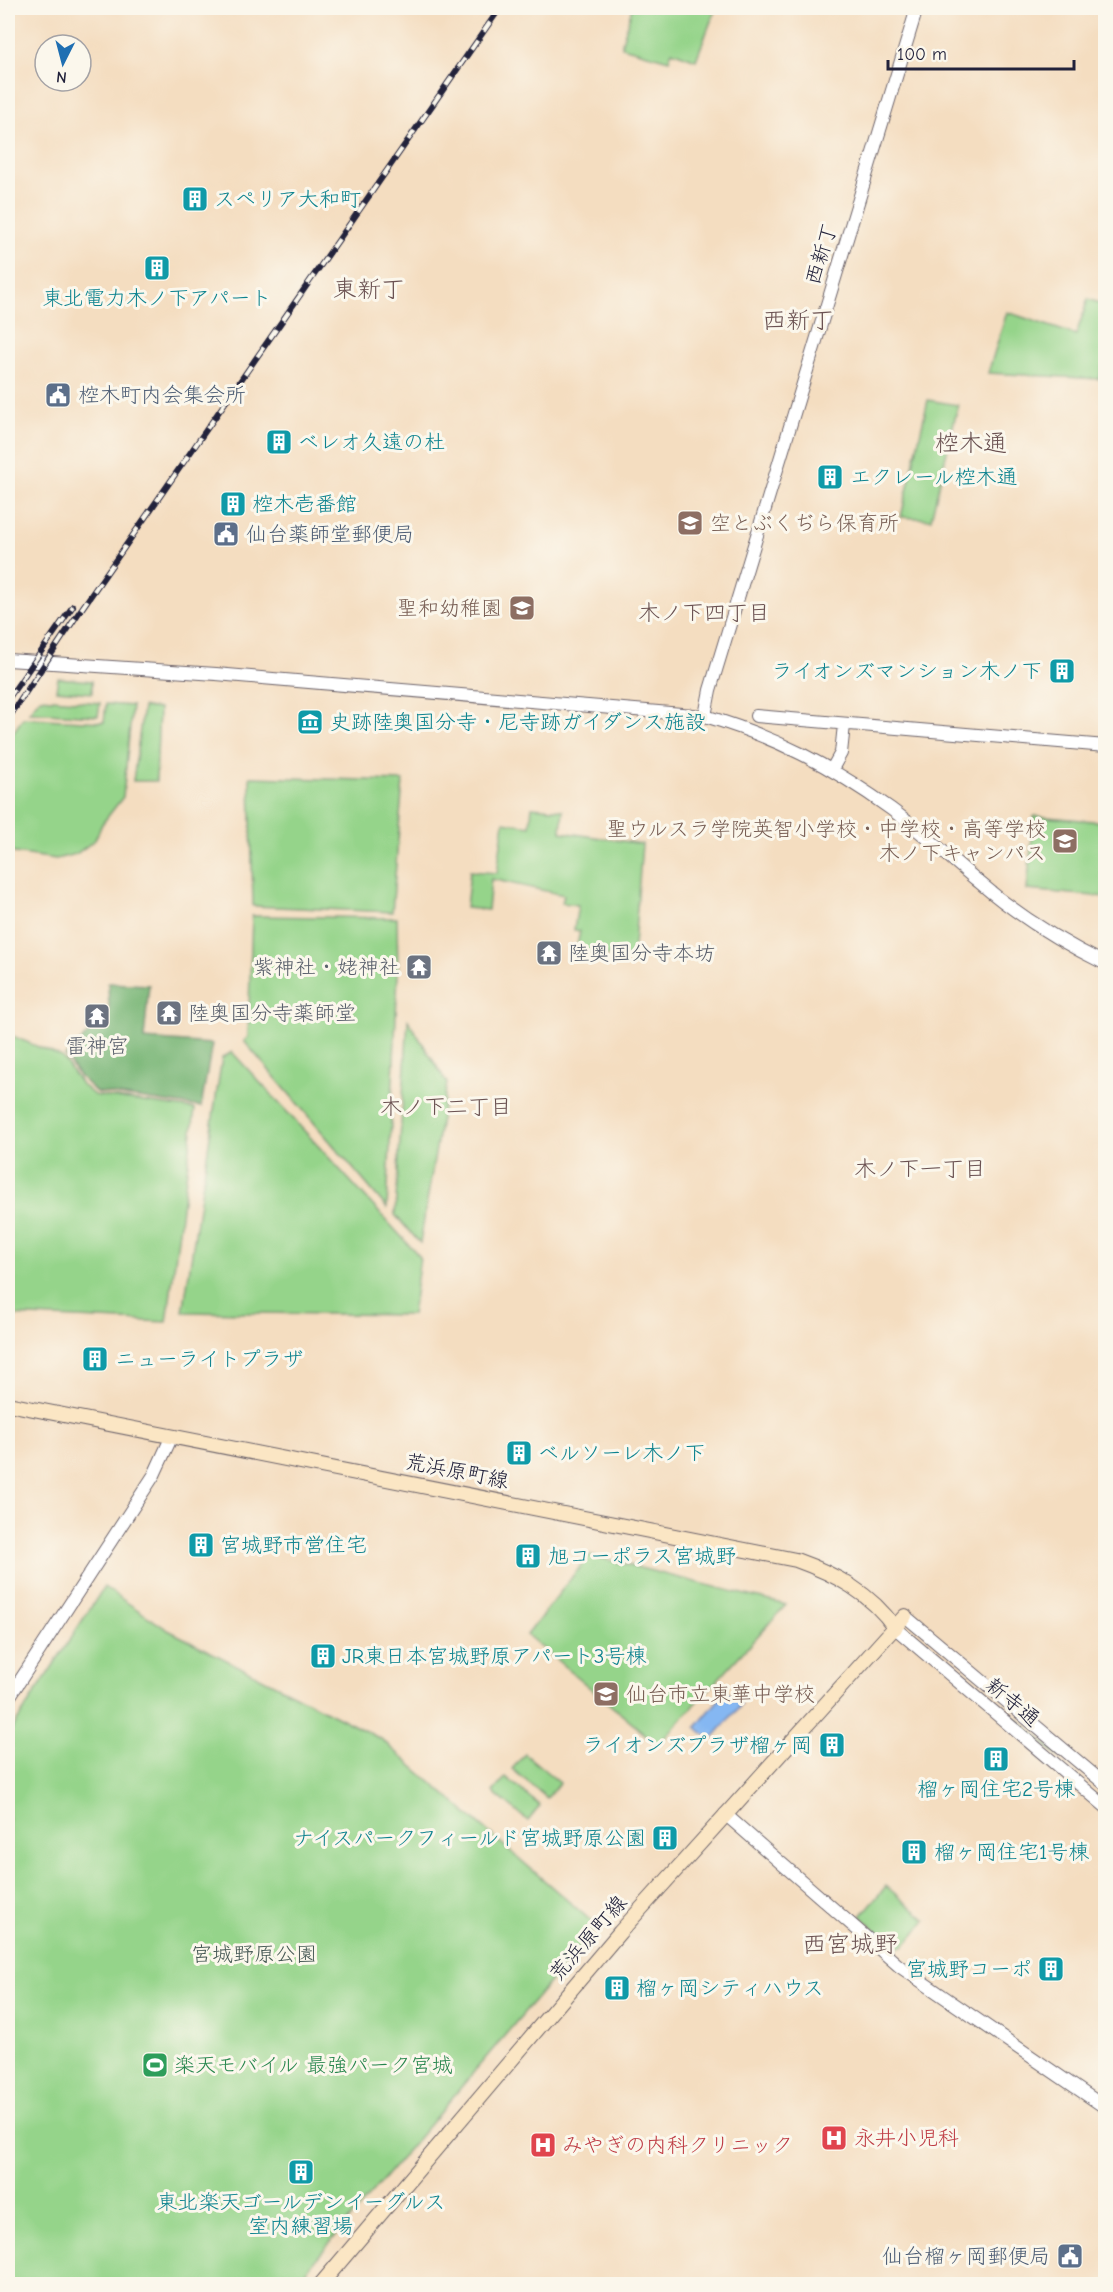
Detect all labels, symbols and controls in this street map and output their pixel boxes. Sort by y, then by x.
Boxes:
north arrow [33,33,93,93]
scale bar [888,33,1074,71]
text: 100 m [897,44,947,65]
text: N [55,67,68,86]
building icon: スペリア大和町 [180,184,210,214]
place label: スペリア大和町 [214,187,361,211]
street label: 西新丁 [800,220,842,288]
building icon: 東北電力木ノ下アパート [142,253,172,283]
district label: 東新丁 [333,275,405,303]
place label: 東北電力木ノ下アパート [42,286,272,310]
district label: 西新丁 [762,306,834,334]
public building icon: 椌木町内会集会所 [43,380,73,410]
place label: 椌木町内会集会所 [78,383,246,407]
building icon: ベレオ久遠の杜 [264,427,294,457]
district label: 椌木通 [935,429,1007,457]
place label: ベレオ久遠の杜 [298,430,445,454]
building icon: エクレール椌木通 [815,462,845,492]
place label: エクレール椌木通 [850,465,1018,489]
building icon: 椌木壱番館 [218,489,248,519]
place label: 椌木壱番館 [252,492,357,516]
school or university icon: 空とぶくぢら保育所 [675,508,705,538]
place label: 空とぶくぢら保育所 [710,511,899,535]
public building icon: 仙台薬師堂郵便局 [211,519,241,549]
place label: 仙台薬師堂郵便局 [246,522,414,546]
school or university icon: 聖和幼稚園 [507,593,537,623]
place label: 聖和幼稚園 [397,596,502,620]
district label: 木ノ下四丁目 [638,600,770,626]
building icon: ライオンズマンション木ノ下 [1047,656,1077,686]
place label: ライオンズマンション木ノ下 [772,659,1042,683]
museum icon: 史跡陸奥国分寺・尼寺跡ガイダンス施設 [295,707,325,737]
place label: 史跡陸奥国分寺・尼寺跡ガイダンス施設 [330,710,706,734]
place label: 聖ウルスラ学院英智小学校・中学校・高等学校 木ノ下キャンパス [607,817,1046,865]
school or university icon: 聖ウルスラ学院英智小学校・中学校・高等学校 木ノ下キャンパス [1050,826,1080,856]
temple icon: 陸奥国分寺本坊 [534,938,564,968]
place label: 陸奥国分寺本坊 [568,941,715,965]
temple icon: 紫神社・姥神社 [404,952,434,982]
place label: 紫神社・姥神社 [253,955,400,979]
temple icon: 陸奥国分寺薬師堂 [154,998,184,1028]
temple icon: 雷神宮 [82,1001,112,1031]
place label: 陸奥国分寺薬師堂 [188,1001,356,1025]
place label: 雷神宮 [66,1034,129,1058]
district label: 木ノ下二丁目 [380,1094,512,1120]
district label: 木ノ下一丁目 [854,1156,986,1182]
building icon: ニューライトプラザ [80,1344,110,1374]
place label: ニューライトプラザ [115,1347,303,1371]
building icon: ベルソーレ木ノ下 [504,1438,534,1468]
place label: ベルソーレ木ノ下 [538,1441,705,1465]
street label: 荒浜原町線 [403,1449,511,1493]
building icon: 宮城野市営住宅 [186,1530,216,1560]
place label: 宮城野市営住宅 [220,1533,367,1557]
building icon: 旭コーポラス宮城野 [513,1541,543,1571]
place label: 旭コーポラス宮城野 [548,1544,736,1568]
building icon: JR東日本宮城野原アパート3号棟 [308,1641,338,1671]
place label: JR東日本宮城野原アパート3号棟 [342,1644,646,1668]
street label: 新寺通 [981,1673,1045,1731]
school or university icon: 仙台市立東華中学校 [591,1679,621,1709]
place label: 仙台市立東華中学校 [626,1682,815,1706]
building icon: ライオンズプラザ榴ヶ岡 [817,1730,847,1760]
place label: ライオンズプラザ榴ヶ岡 [583,1733,812,1757]
building icon: 榴ヶ岡住宅2号棟 [981,1744,1011,1774]
place label: 榴ヶ岡住宅2号棟 [917,1777,1075,1801]
building icon: ナイスパークフィールド宮城野原公園 [650,1823,680,1853]
place label: ナイスパークフィールド宮城野原公園 [293,1826,646,1850]
building icon: 榴ヶ岡住宅1号棟 [899,1837,929,1867]
place label: 榴ヶ岡住宅1号棟 [934,1840,1089,1864]
street label: 荒浜原町線 [545,1891,631,1985]
district label: 西宮城野 [802,1930,898,1958]
park label: 宮城野原公園 [191,1942,317,1966]
building icon: 宮城野コーポ [1036,1954,1066,1984]
place label: 宮城野コーポ [906,1957,1032,1981]
building icon: 榴ヶ岡シティハウス [602,1973,632,2003]
place label: 榴ヶ岡シティハウス [636,1976,824,2000]
sports icon: 楽天モバイル 最強パーク宮城 [140,2050,170,2080]
place label: 楽天モバイル 最強パーク宮城 [174,2053,453,2077]
hospital icon: 永井小児科 [819,2123,849,2153]
place label: 永井小児科 [854,2126,959,2150]
hospital icon: みやぎの内科クリニック [528,2130,558,2160]
place label: みやぎの内科クリニック [562,2133,793,2157]
building icon: 東北楽天ゴールデンイーグルス 室内練習場 [286,2157,316,2187]
place label: 東北楽天ゴールデンイーグルス 室内練習場 [157,2190,445,2238]
public building icon: 仙台榴ヶ岡郵便局 [1055,2241,1085,2271]
place label: 仙台榴ヶ岡郵便局 [882,2244,1050,2268]

